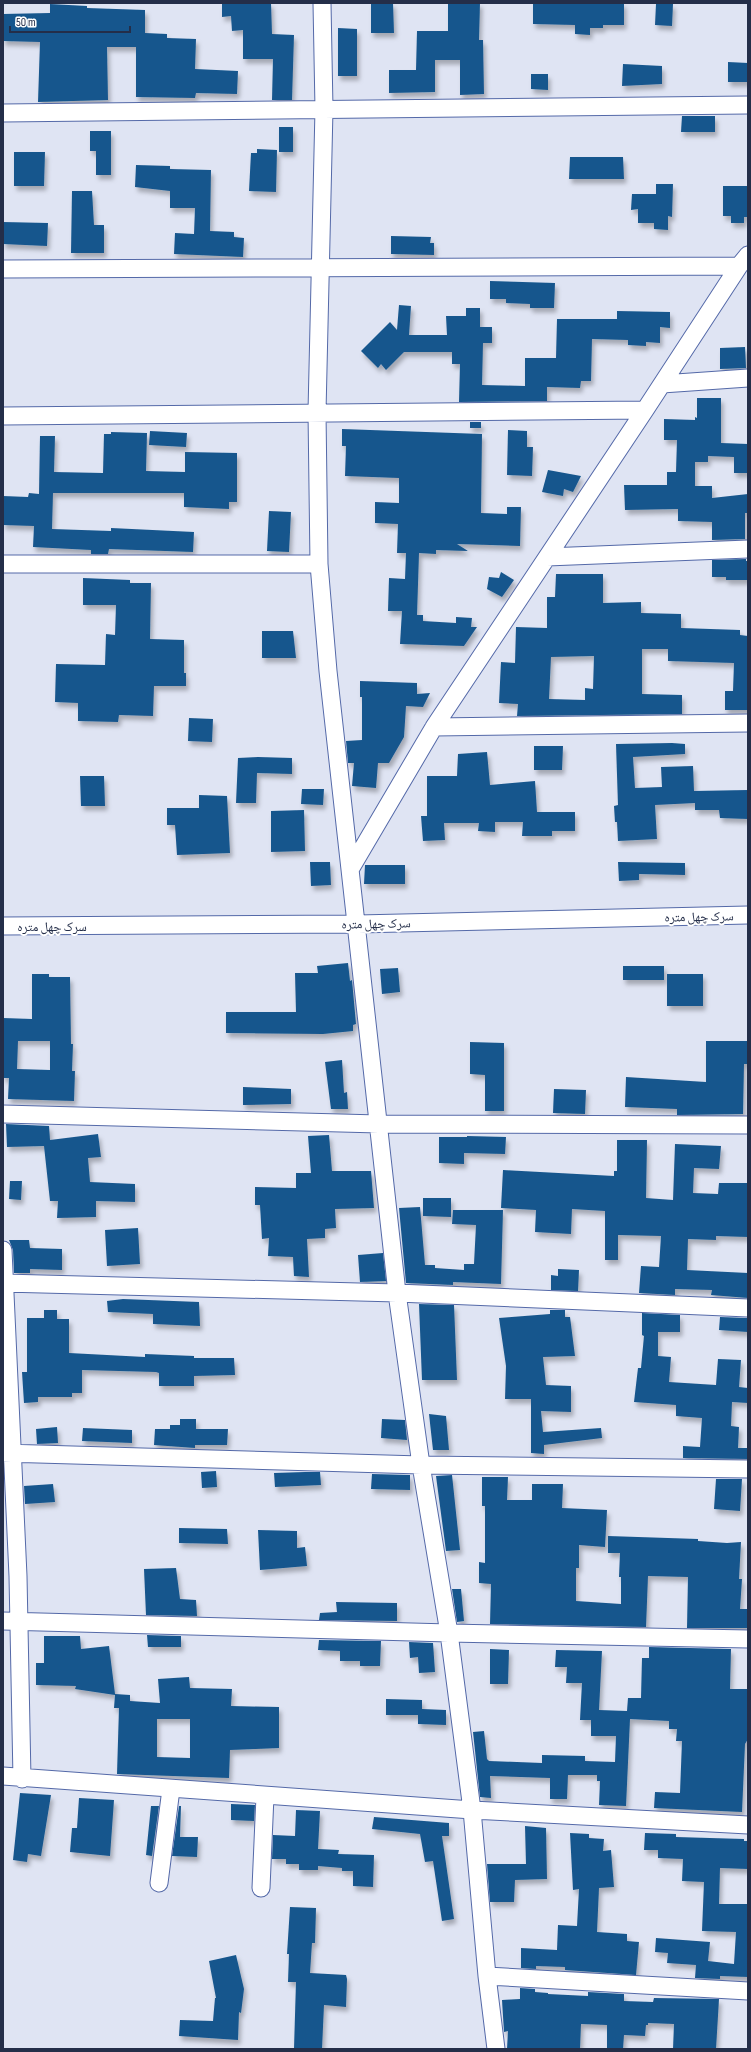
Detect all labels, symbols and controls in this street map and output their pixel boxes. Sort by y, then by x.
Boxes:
scale bar [10,8,130,34]
text: 50 m [16,15,36,30]
street label: سرک چهل متره [664,908,734,926]
street label: سرک چهل متره [341,915,411,933]
street label: سرک چهل متره [17,919,87,935]

